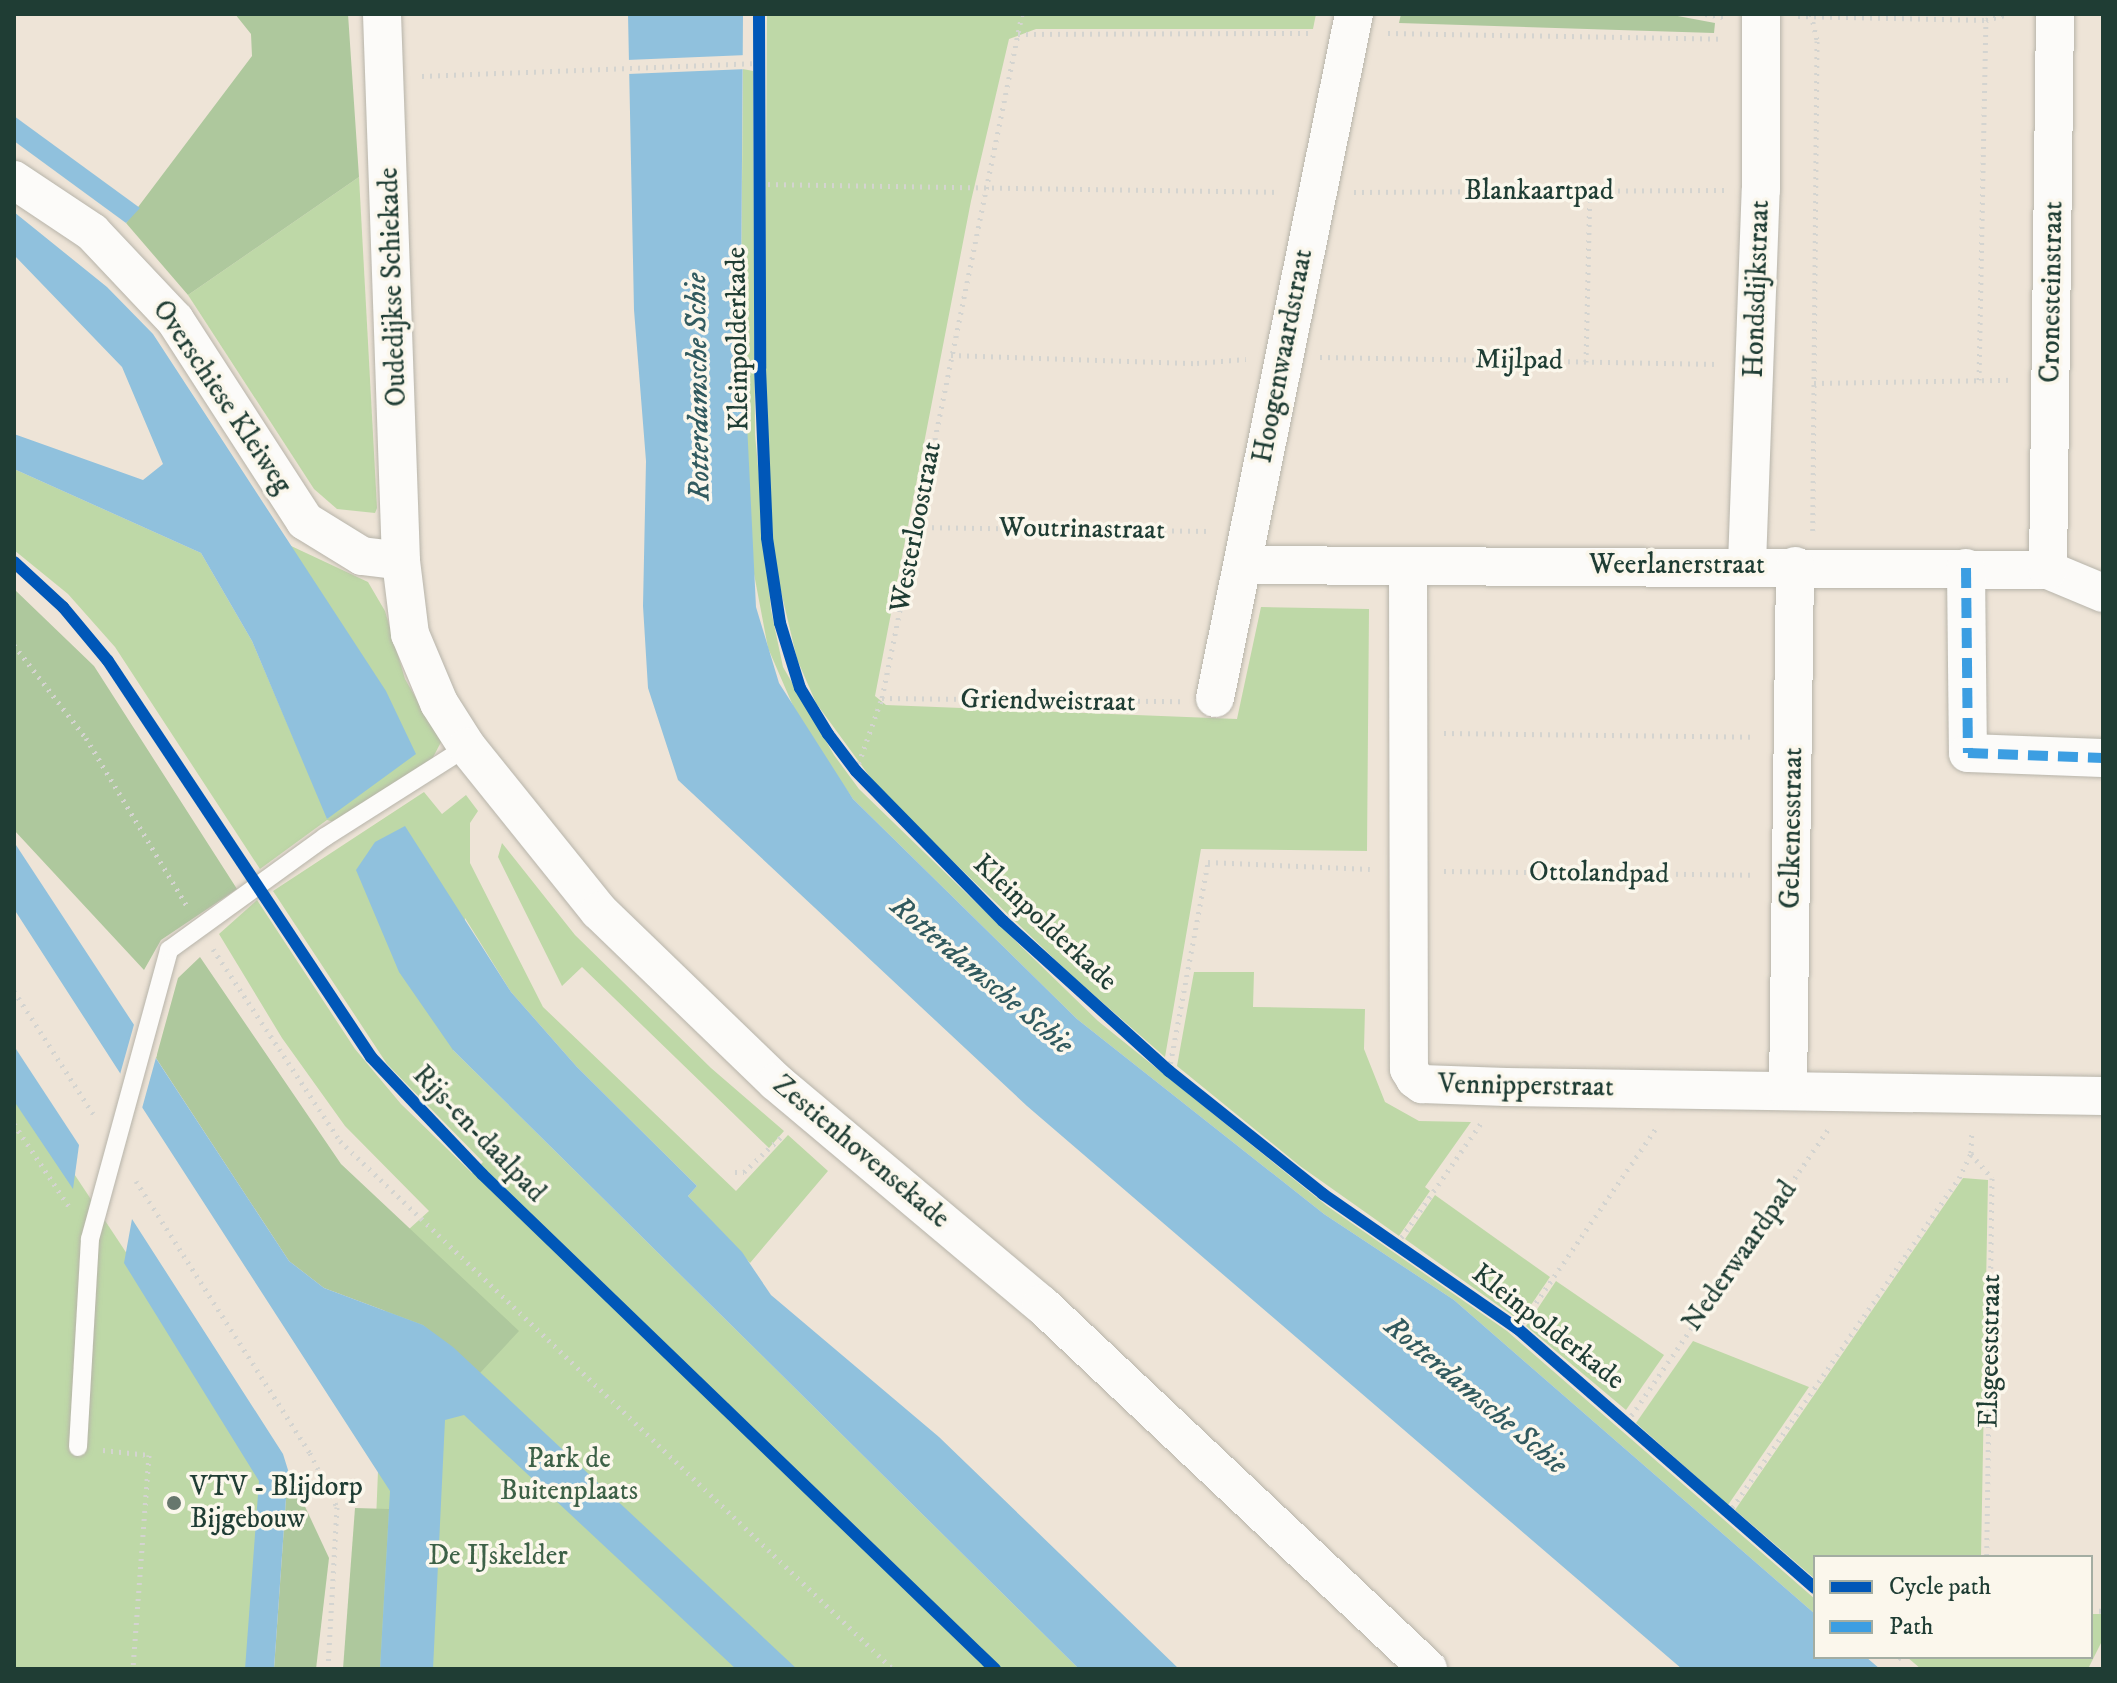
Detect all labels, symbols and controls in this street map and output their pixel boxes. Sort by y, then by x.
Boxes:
street label: Oudedijkse Schiekade [372,167,414,407]
street label: Blankaartpad [1464,174,1614,208]
street label: Hondsdijkstraat [1737,200,1777,378]
street label: Cronesteinstraat [2034,201,2070,383]
street label: Kleinpolderkade [720,246,756,432]
street label: Hoogenwaardstraat [1246,246,1320,466]
water label: Rotterdamsche Schie [679,273,719,501]
street label: Overschiese Kleiweg [145,294,299,500]
street label: Mijlpad [1475,342,1563,378]
street label: Westerloostraat [883,439,949,615]
street label: Woutrinastraat [999,511,1165,547]
street label: Weerlanerstraat [1589,548,1765,582]
street label: Griendweistraat [960,683,1136,719]
street label: Gelkenesstraat [1774,747,1810,909]
street label: Kleinpolderkade [966,848,1124,998]
street label: Ottolandpad [1529,855,1669,891]
water label: Rotterdamsche Schie [882,889,1080,1063]
street label: Rijs-en-daalpad [405,1059,553,1209]
street label: Zestienhovensekade [766,1068,956,1236]
street label: Vennipperstraat [1438,1068,1614,1104]
street label: Nederwaardpad [1676,1174,1804,1338]
street label: Kleinpolderkade [1465,1257,1631,1397]
street label: Elsgeeststraat [1972,1274,2008,1428]
water label: Rotterdamsche Schie [1376,1309,1574,1483]
park label: Park de Buitenplaats [500,1442,638,1508]
place label: VTV - Blijdorp Bijgebouw [190,1470,363,1536]
marker: VTV - Blijdorp Bijgebouw [165,1494,183,1512]
park label: De IJskelder [428,1539,568,1573]
legend [1813,1555,2093,1659]
text: Cycle path [1889,1572,1991,1602]
text: Path [1889,1612,1933,1642]

